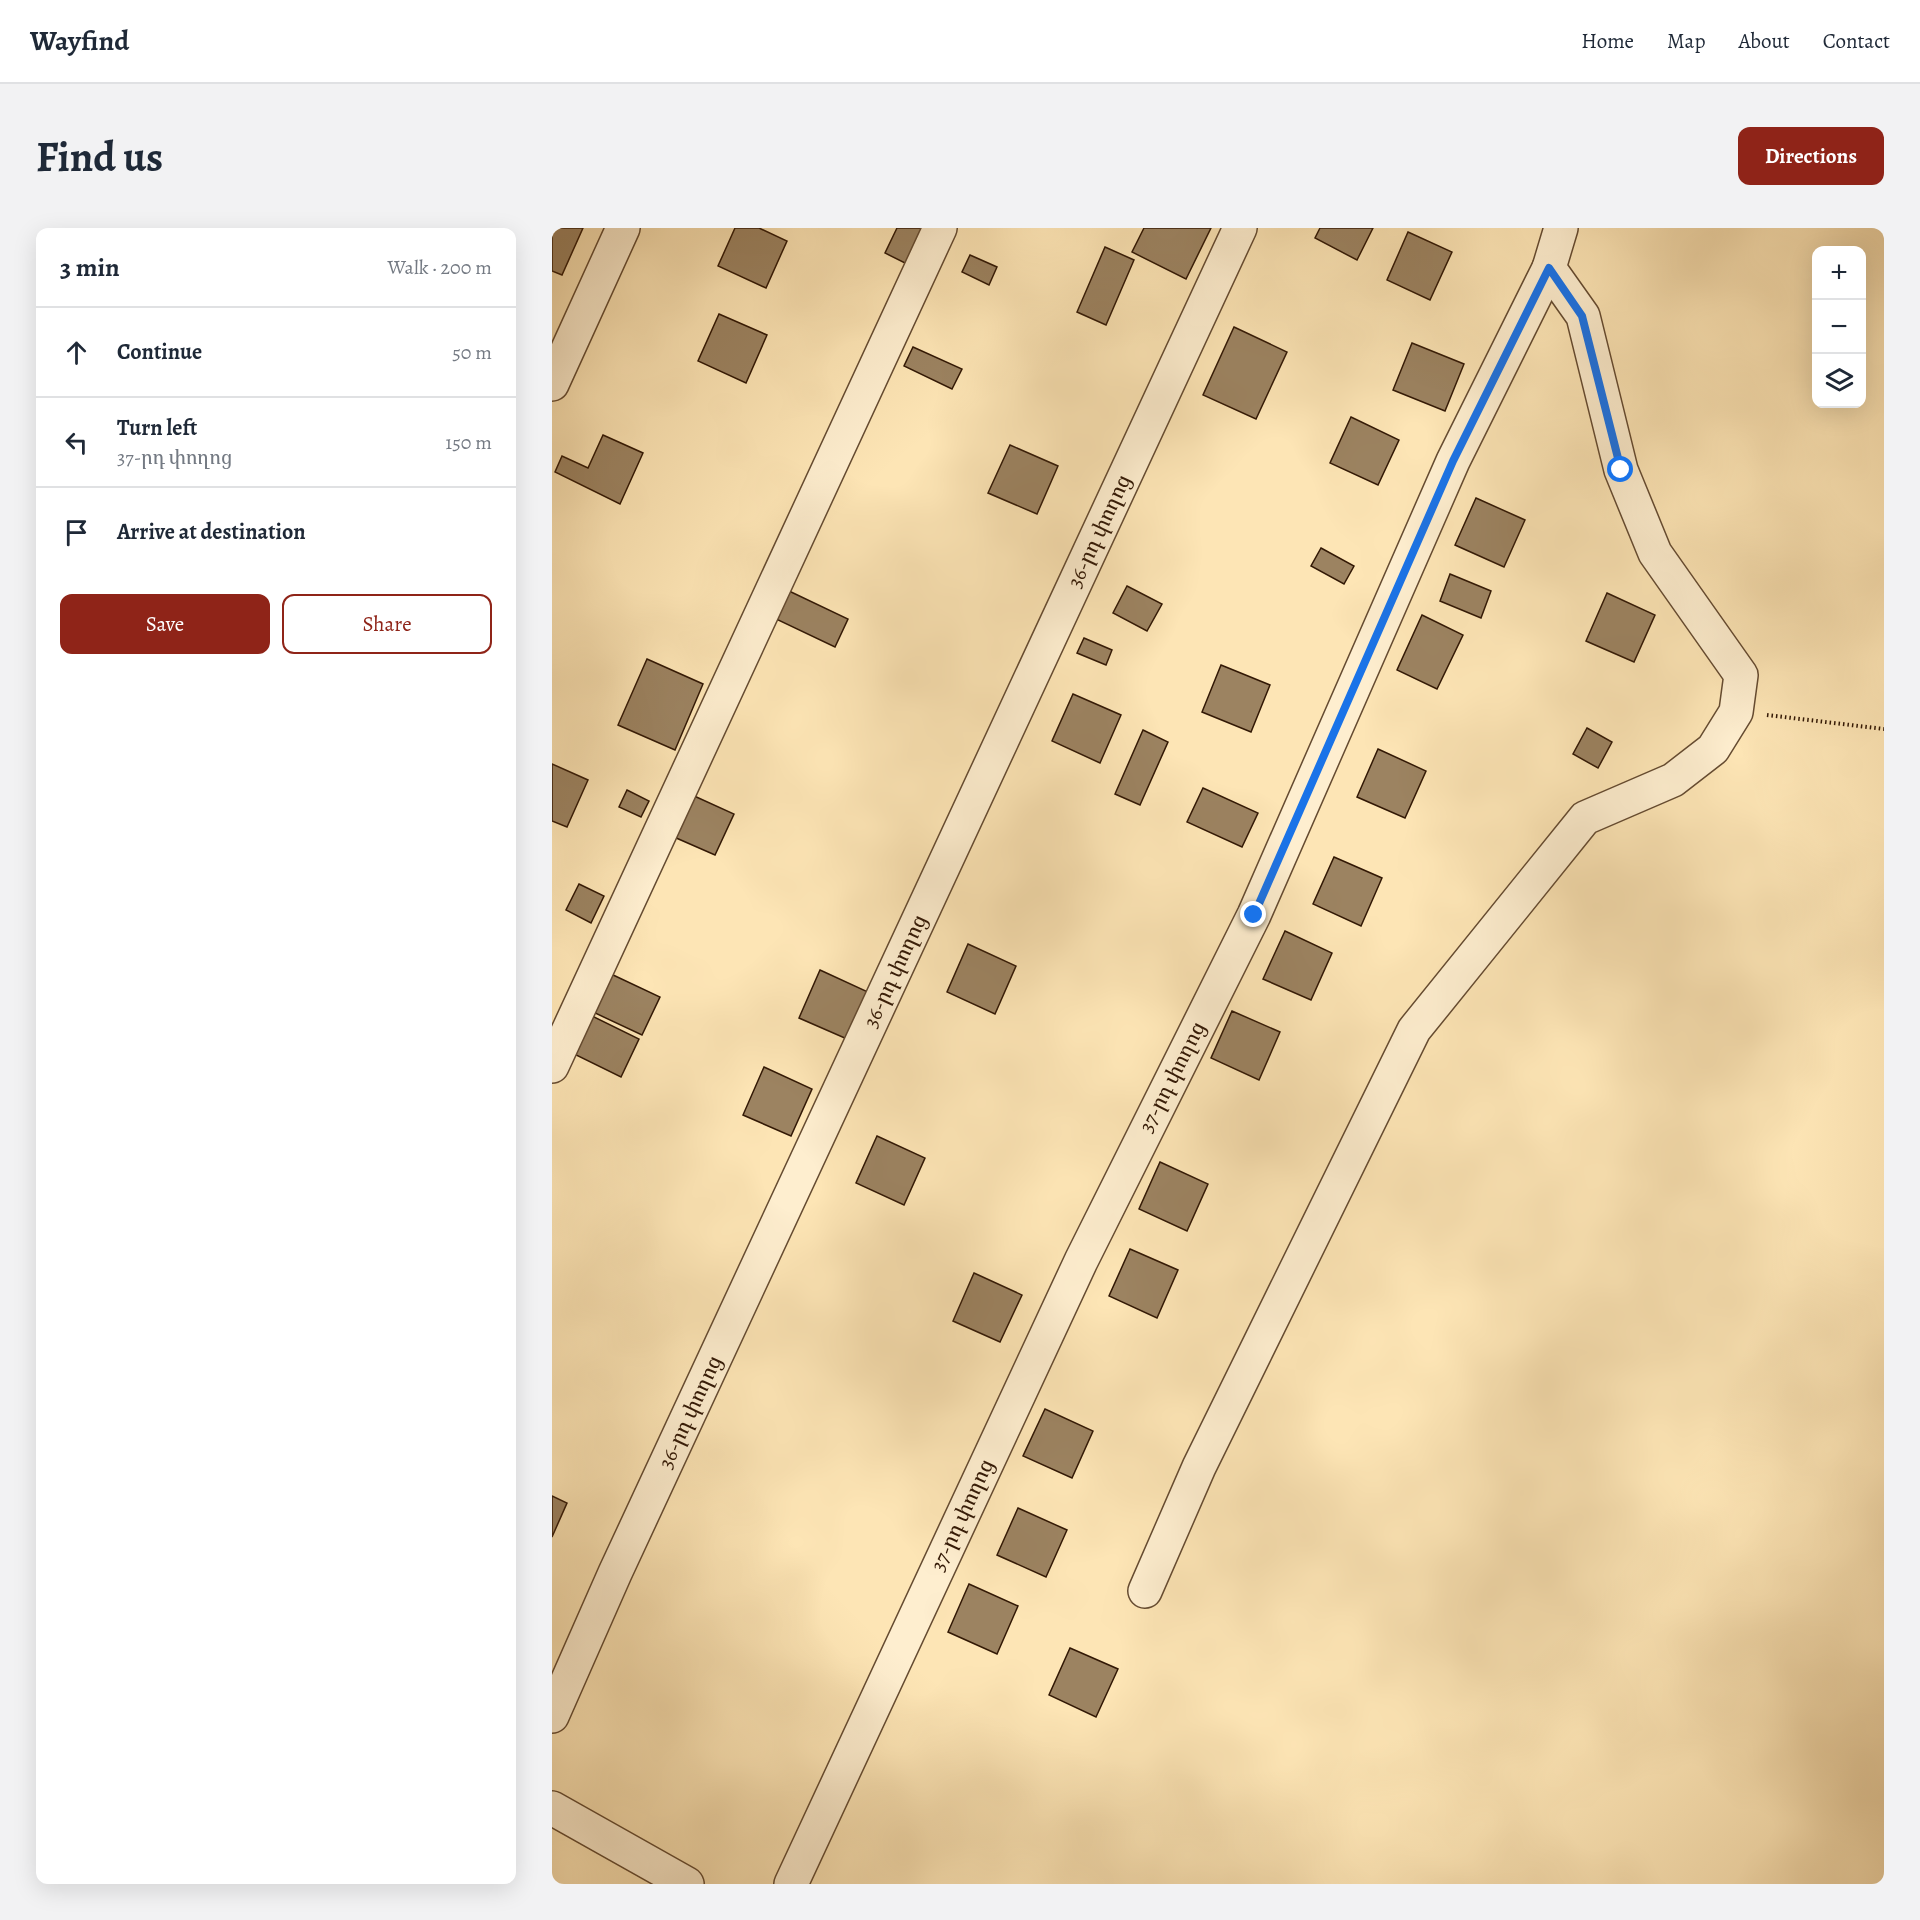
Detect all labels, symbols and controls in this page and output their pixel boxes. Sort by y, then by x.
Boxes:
text: Wayfind [30,22,129,60]
text: Home [1581,27,1634,55]
text: Map [1667,27,1705,55]
text: About [1738,27,1790,55]
text: Contact [1823,27,1890,55]
button: Directions [1738,127,1884,185]
text: Find us [36,128,163,185]
map controls [1812,246,1866,408]
button: + [1812,246,1866,300]
text: 3 min [60,250,120,285]
text: Walk · 200 m [388,254,492,281]
button: − [1812,300,1866,354]
icon: ahead [60,336,93,369]
text: Continue [117,337,202,367]
text: 50 m [452,339,492,366]
button: layers [1812,354,1866,408]
text: Turn left [117,413,197,443]
icon: left [60,426,93,459]
text: 150 m [445,429,492,456]
text: 37-րդ փողոց [117,444,232,471]
route start [1607,456,1633,482]
street label: 36-րդ փողոց [1061,470,1137,592]
icon: arrive [60,516,93,549]
text: Arrive at destination [117,517,306,547]
button: Save [60,594,270,654]
button: Share [282,594,492,654]
route end [1240,901,1266,927]
street label: 36-րդ փողոց [857,910,933,1032]
street label: 37-րդ փողոց [1132,1017,1212,1137]
street label: 36-րդ փողոց [652,1351,728,1473]
street label: 37-րդ փողոց [924,1454,1000,1576]

